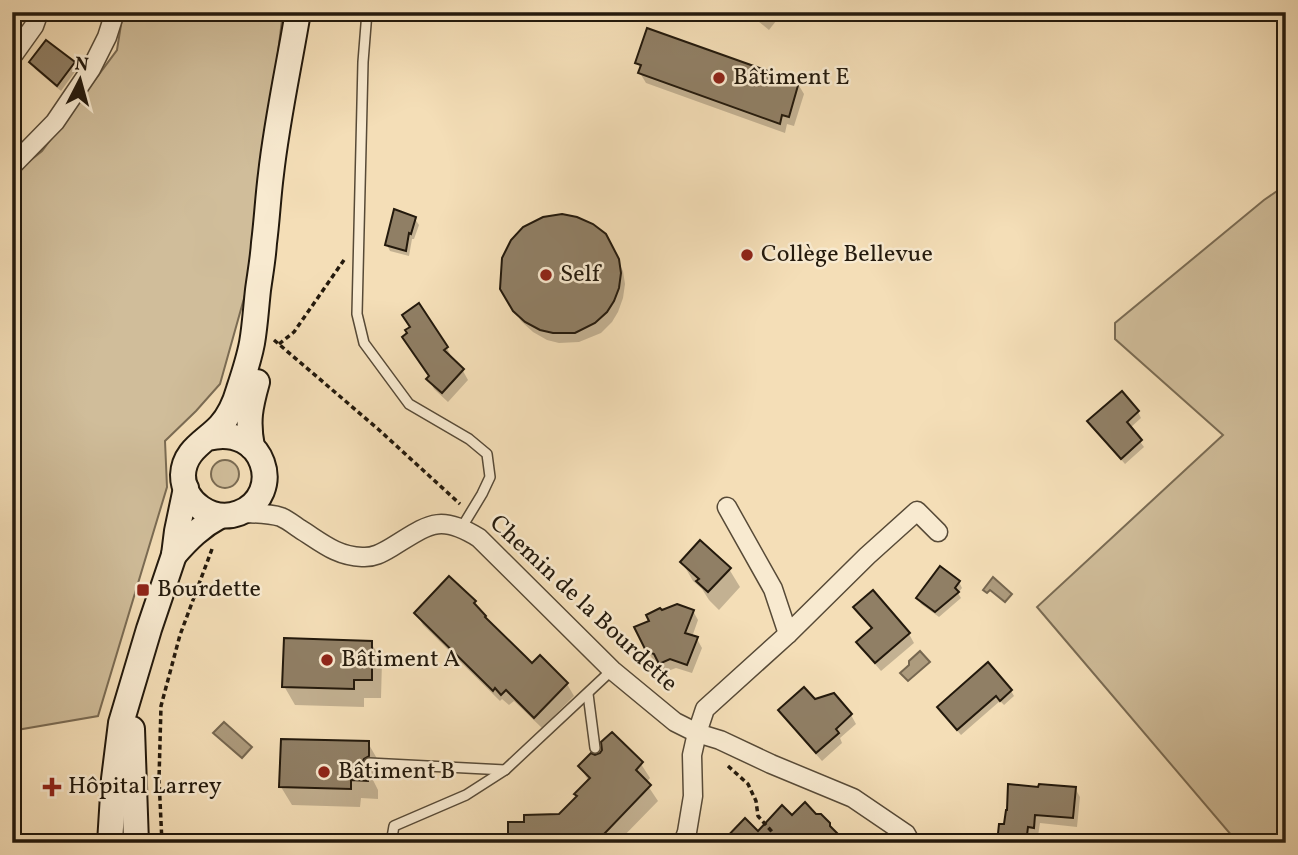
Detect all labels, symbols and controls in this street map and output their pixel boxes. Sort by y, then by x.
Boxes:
north arrow [46,46,116,116]
text: N [73,51,90,79]
place label: Bâtiment E [733,61,850,95]
marker: Bâtiment E [711,70,727,86]
place label: Collège Bellevue [761,238,933,272]
marker: Collège Bellevue [739,247,755,263]
place label: Self [560,258,603,292]
marker: Self [538,267,554,283]
street label: Chemin de la Bourdette [481,507,685,701]
place label: Bourdette [157,573,261,607]
marker: Bourdette [135,582,151,598]
place label: Bâtiment A [341,643,460,677]
marker: Bâtiment A [319,652,335,668]
place label: Bâtiment B [338,755,455,789]
marker: Bâtiment B [316,764,332,780]
place label: Hôpital Larrey [68,770,222,804]
marker: Hôpital Larrey [42,777,62,797]

